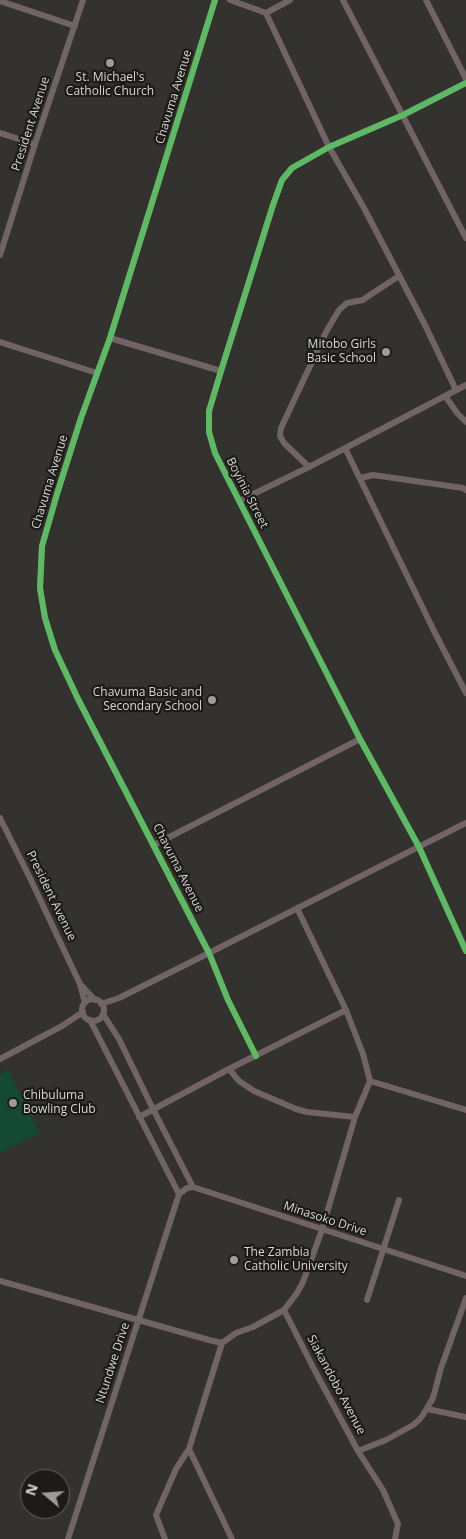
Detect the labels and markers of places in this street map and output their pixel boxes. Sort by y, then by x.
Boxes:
marker: St. Michael's Catholic Church [104,57,116,69]
place label: St. Michael's Catholic Church [66,71,154,99]
place label: Mitobo Girls Basic School [307,338,376,366]
marker: Mitobo Girls Basic School [380,346,392,358]
place label: Chavuma Basic and Secondary School [93,686,202,714]
marker: Chavuma Basic and Secondary School [206,694,218,706]
place label: Chibuluma Bowling Club [23,1089,96,1117]
marker: Chibuluma Bowling Club [7,1097,19,1109]
place label: The Zambia Catholic University [244,1246,348,1274]
marker: The Zambia Catholic University [228,1254,240,1266]

